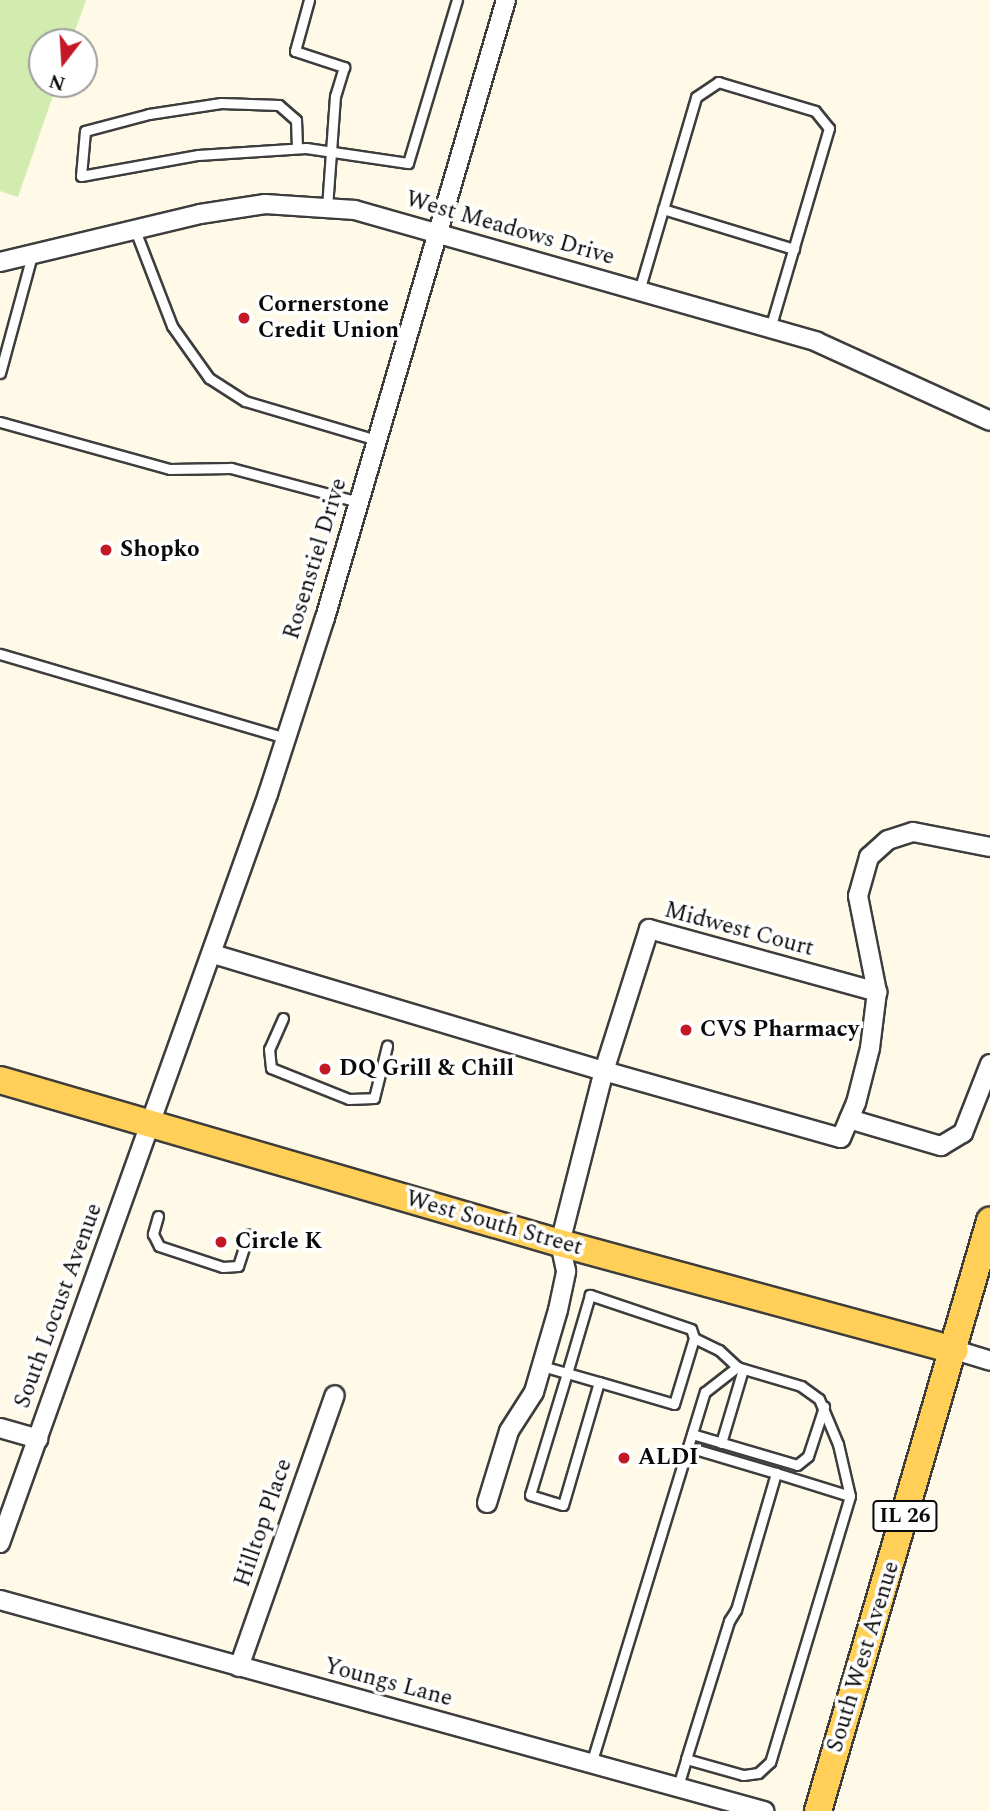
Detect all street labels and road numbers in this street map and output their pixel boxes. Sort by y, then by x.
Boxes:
street label: West Meadows Drive [402,186,618,272]
street label: Rosenstiel Drive [278,475,354,643]
street label: Midwest Court [661,897,817,963]
street label: West South Street [403,1186,585,1262]
street label: South Locust Avenue [9,1200,109,1412]
street label: Hilltop Place [229,1455,299,1591]
road number: IL 26 [872,1498,938,1534]
street label: South West Avenue [822,1558,906,1756]
street label: Youngs Lane [321,1653,455,1713]

